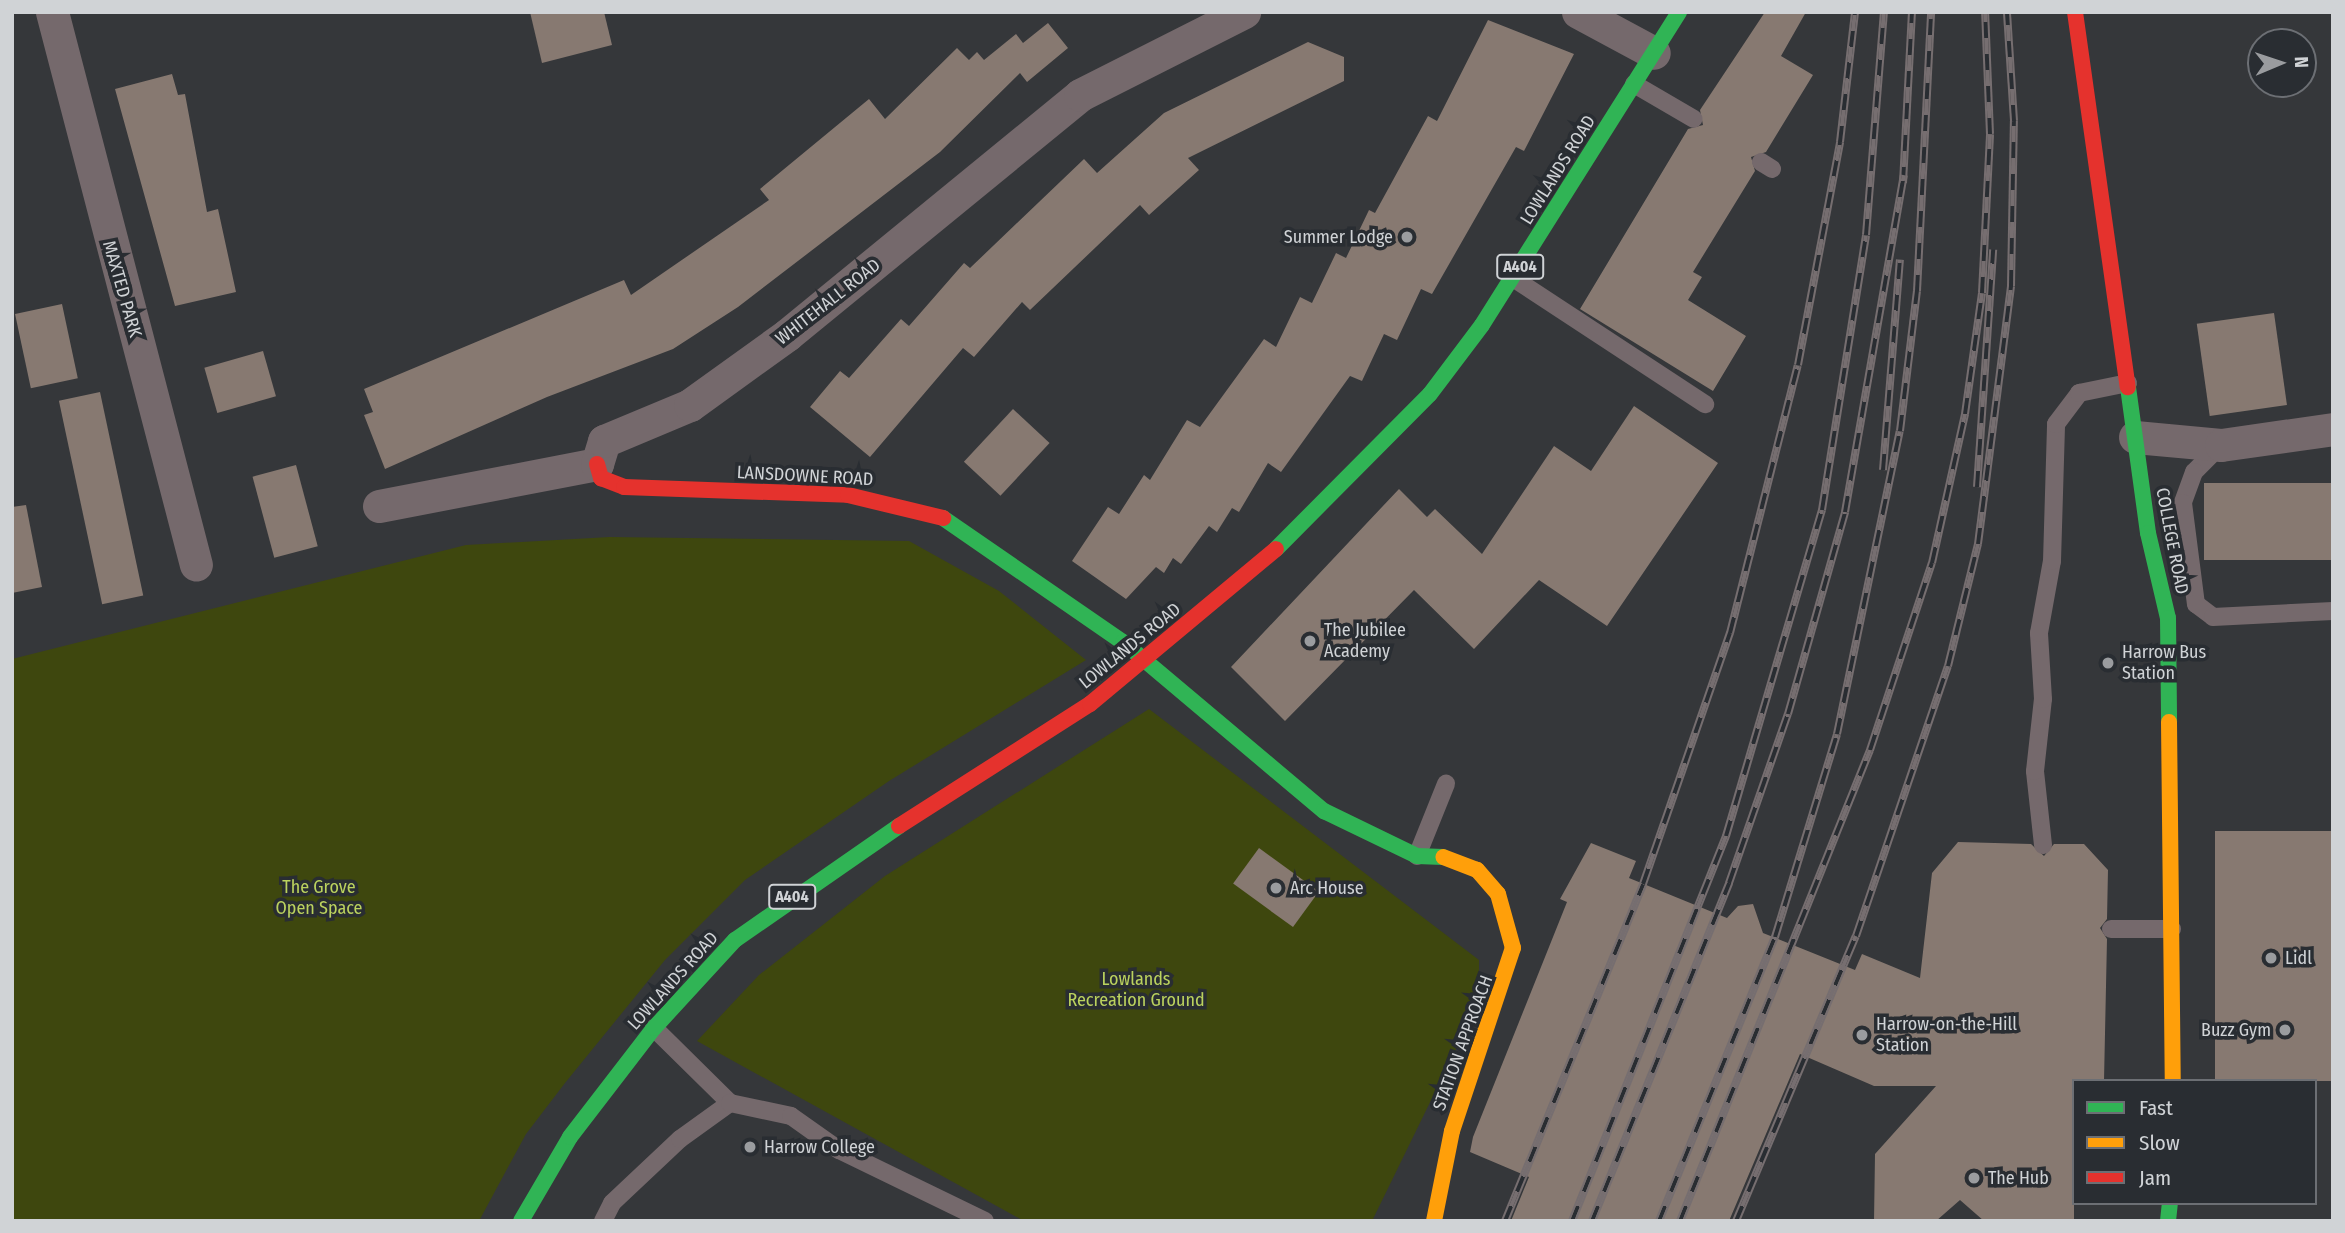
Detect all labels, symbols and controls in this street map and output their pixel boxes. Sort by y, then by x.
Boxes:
north arrow [2247,28,2317,98]
text: N [2290,56,2313,68]
street label: LOWLANDS ROAD [1516,111,1600,229]
place label: Summer Lodge [1284,226,1393,248]
marker: Summer Lodge [1399,229,1415,245]
street label: MAXTED PARK [98,238,146,340]
street label: WHITEHALL ROAD [771,254,885,350]
road number: A404 [1496,255,1544,280]
street label: LANSDOWNE ROAD [736,462,874,490]
street label: COLLEGE ROAD [2151,486,2193,596]
street label: LOWLANDS ROAD [1075,598,1185,694]
place label: The Jubilee Academy [1324,620,1406,662]
marker: The Jubilee Academy [1302,633,1318,649]
place label: Harrow Bus Station [2122,642,2206,684]
marker: Harrow Bus Station [2100,655,2116,671]
park label: The Grove Open Space [276,877,362,920]
place label: Arc House [1290,877,1364,899]
marker: Arc House [1268,880,1284,896]
road number: A404 [768,884,816,909]
street label: LOWLANDS ROAD [623,927,723,1035]
place label: Lidl [2285,947,2312,969]
marker: Lidl [2263,950,2279,966]
park label: Lowlands Recreation Ground [1067,969,1205,1012]
street label: STATION APPROACH [1428,972,1498,1114]
place label: Harrow-on-the-Hill Station [1876,1014,2017,1056]
place label: Buzz Gym [2201,1019,2271,1041]
marker: Buzz Gym [2277,1022,2293,1038]
marker: Harrow-on-the-Hill Station [1854,1027,1870,1043]
legend [2072,1079,2317,1205]
text: Fast [2139,1095,2173,1121]
text: Slow [2139,1130,2180,1156]
place label: Harrow College [764,1136,875,1158]
marker: Harrow College [742,1139,758,1155]
text: Jam [2139,1165,2171,1191]
place label: The Hub [1988,1167,2049,1189]
marker: The Hub [1966,1170,1982,1186]

